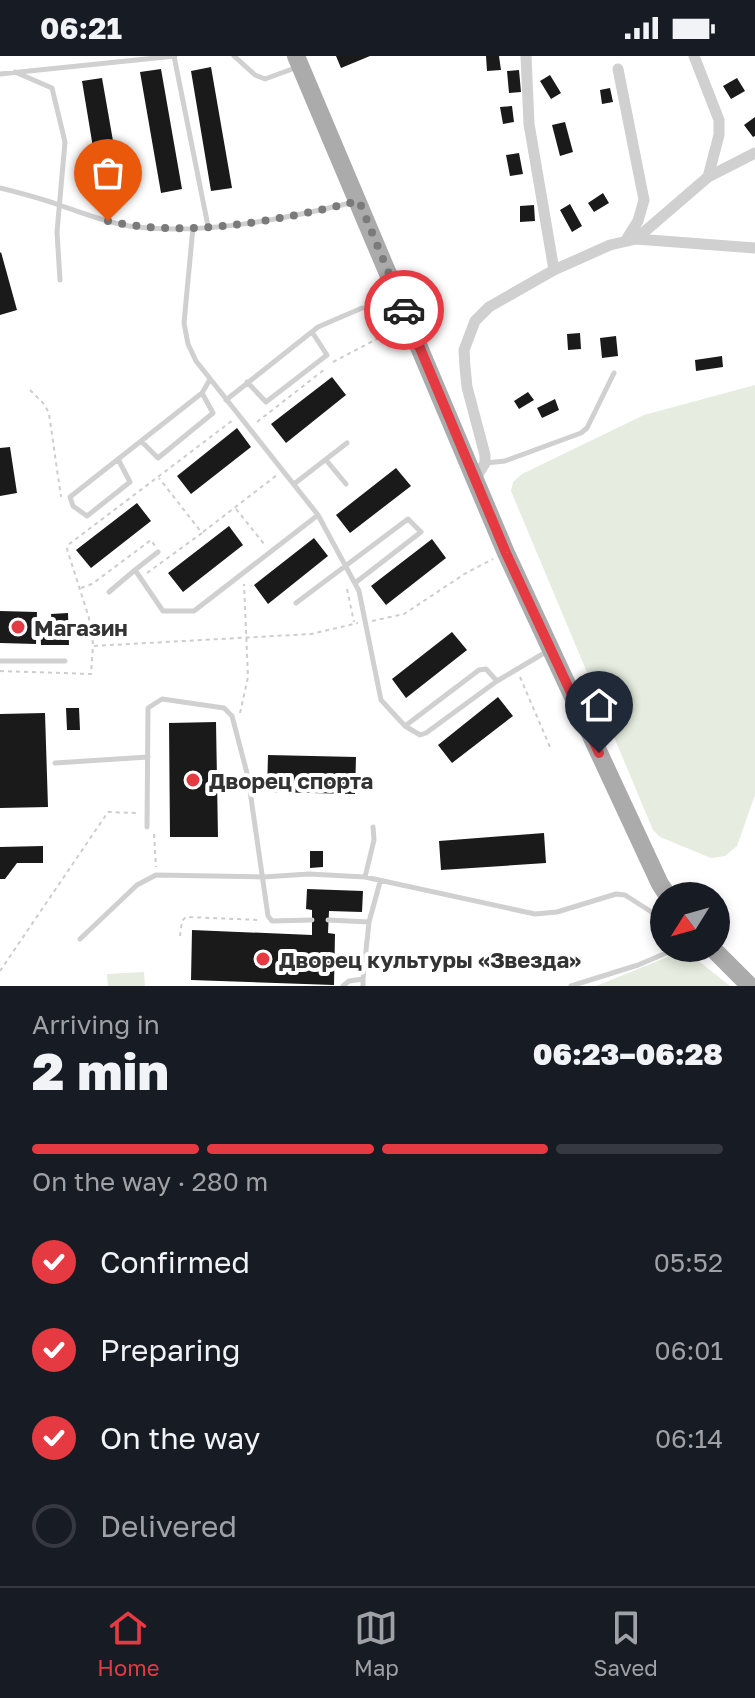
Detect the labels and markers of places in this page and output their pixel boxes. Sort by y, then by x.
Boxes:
pin [74,139,142,221]
place label: Магазин [34,614,128,641]
marker: Магазин [9,618,27,636]
pin [565,671,633,753]
place label: Дворец спорта [209,767,373,794]
marker: Дворец спорта [184,771,202,789]
place label: Дворец культуры «Звезда» [279,946,581,973]
marker: Дворец культуры «Звезда» [254,950,272,968]

